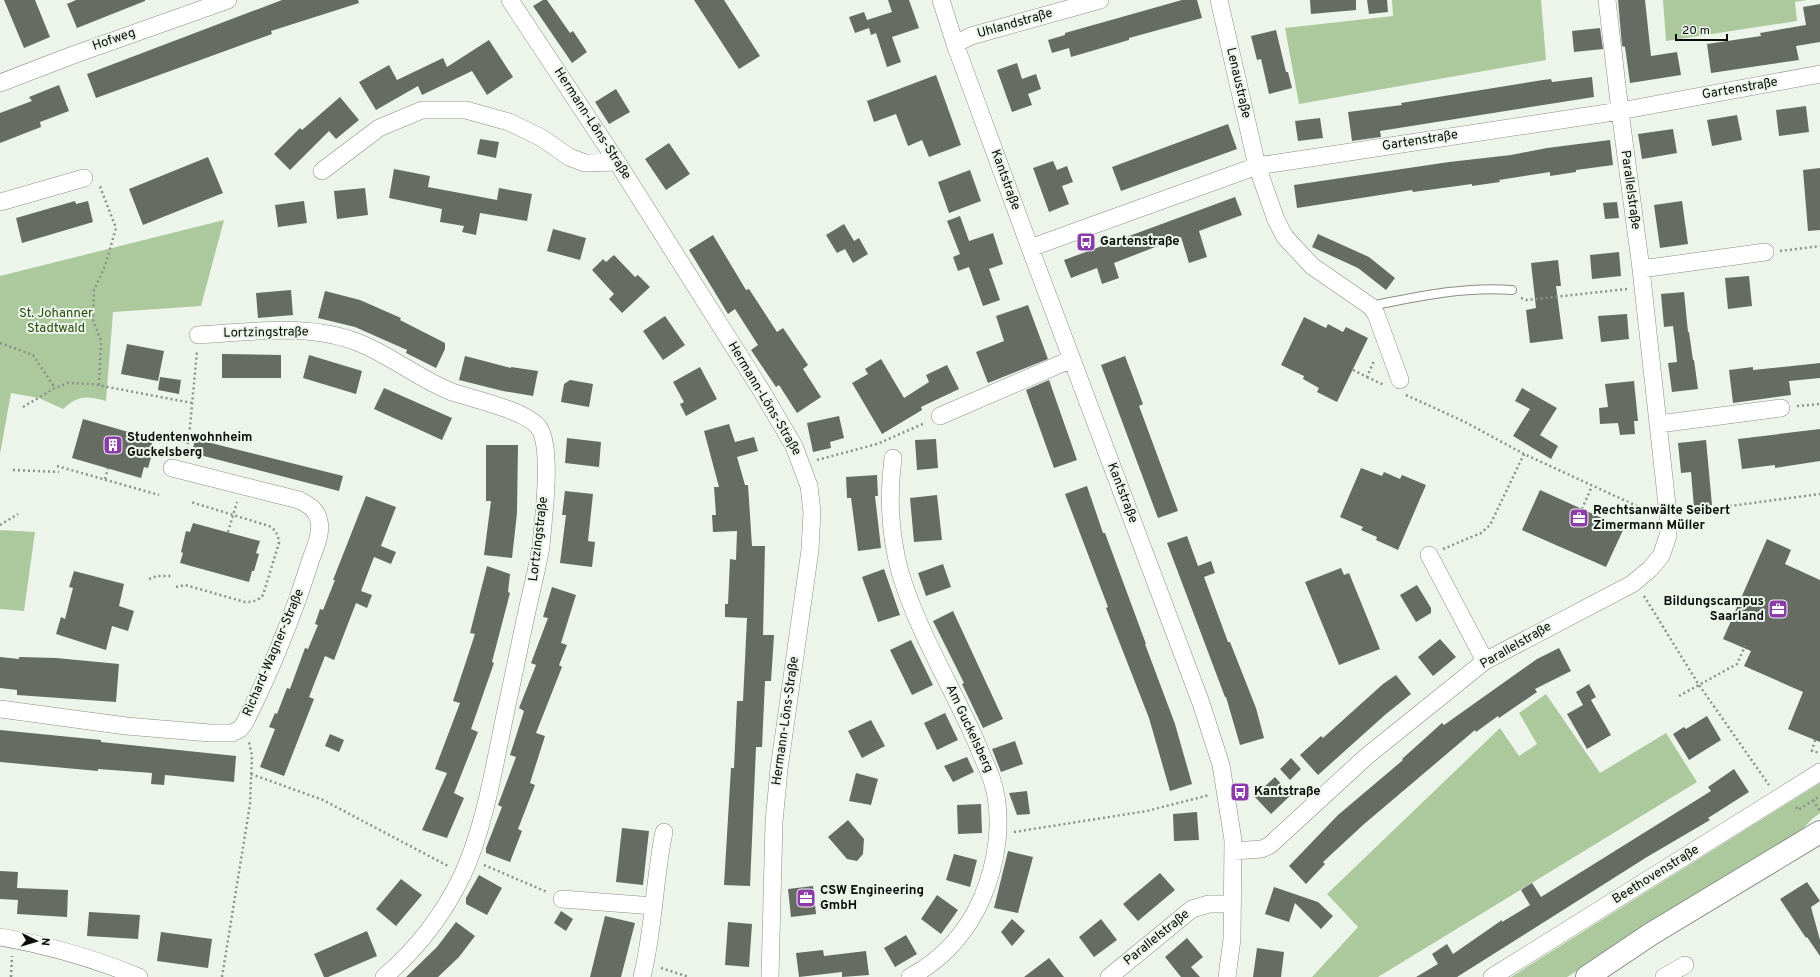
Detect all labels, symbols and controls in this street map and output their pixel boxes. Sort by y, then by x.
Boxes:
street label: Uhlandstraße [975,6,1055,42]
scale bar [1676,16,1727,42]
text: 20 m [1682,23,1710,39]
street label: Hofweg [90,25,138,55]
street label: Lenaustraße [1222,46,1254,120]
street label: Hermann-Löns-Straße [550,65,634,183]
street label: Gartenstraße [1701,74,1779,104]
street label: Gartenstraße [1381,127,1459,155]
street label: Kantstraße [987,147,1023,213]
street label: Parallelstraße [1617,149,1643,231]
bus stop icon: Gartenstraße [1075,231,1097,253]
place label: Gartenstraße [1100,234,1180,250]
park label: St. Johanner Stadtwald [19,306,93,337]
street label: Lortzingstraße [223,324,309,342]
street label: Hermann-Löns-Straße [724,339,804,459]
place label: Studentenwohnheim Guckelsberg [127,430,252,461]
building icon: Studentenwohnheim Guckelsberg [102,434,124,456]
street label: Kantstraße [1103,460,1141,526]
street label: Lortzingstraße [526,496,552,582]
place label: Rechtsanwälte Seibert Zimermann Müller [1593,503,1730,534]
office icon: Rechtsanwälte Seibert Zimermann Müller [1568,507,1590,529]
street label: Richard-Wagner-Straße [240,587,308,719]
place label: Bildungscampus Saarland [1663,594,1764,625]
office icon: Bildungscampus Saarland [1767,598,1789,620]
street label: Parallelstraße [1477,619,1555,673]
street label: Hermann-Löns-Straße [769,655,803,787]
street label: Am Guckelsberg [942,682,996,776]
bus stop icon: Kantstraße [1229,781,1251,803]
place label: Kantstraße [1254,784,1321,800]
street label: Beethovenstraße [1610,842,1702,908]
place label: CSW Engineering GmbH [820,883,924,914]
office icon: CSW Engineering GmbH [795,887,817,909]
street label: Parallelstraße [1121,907,1193,969]
north arrow [16,921,56,961]
text: N [38,937,52,946]

